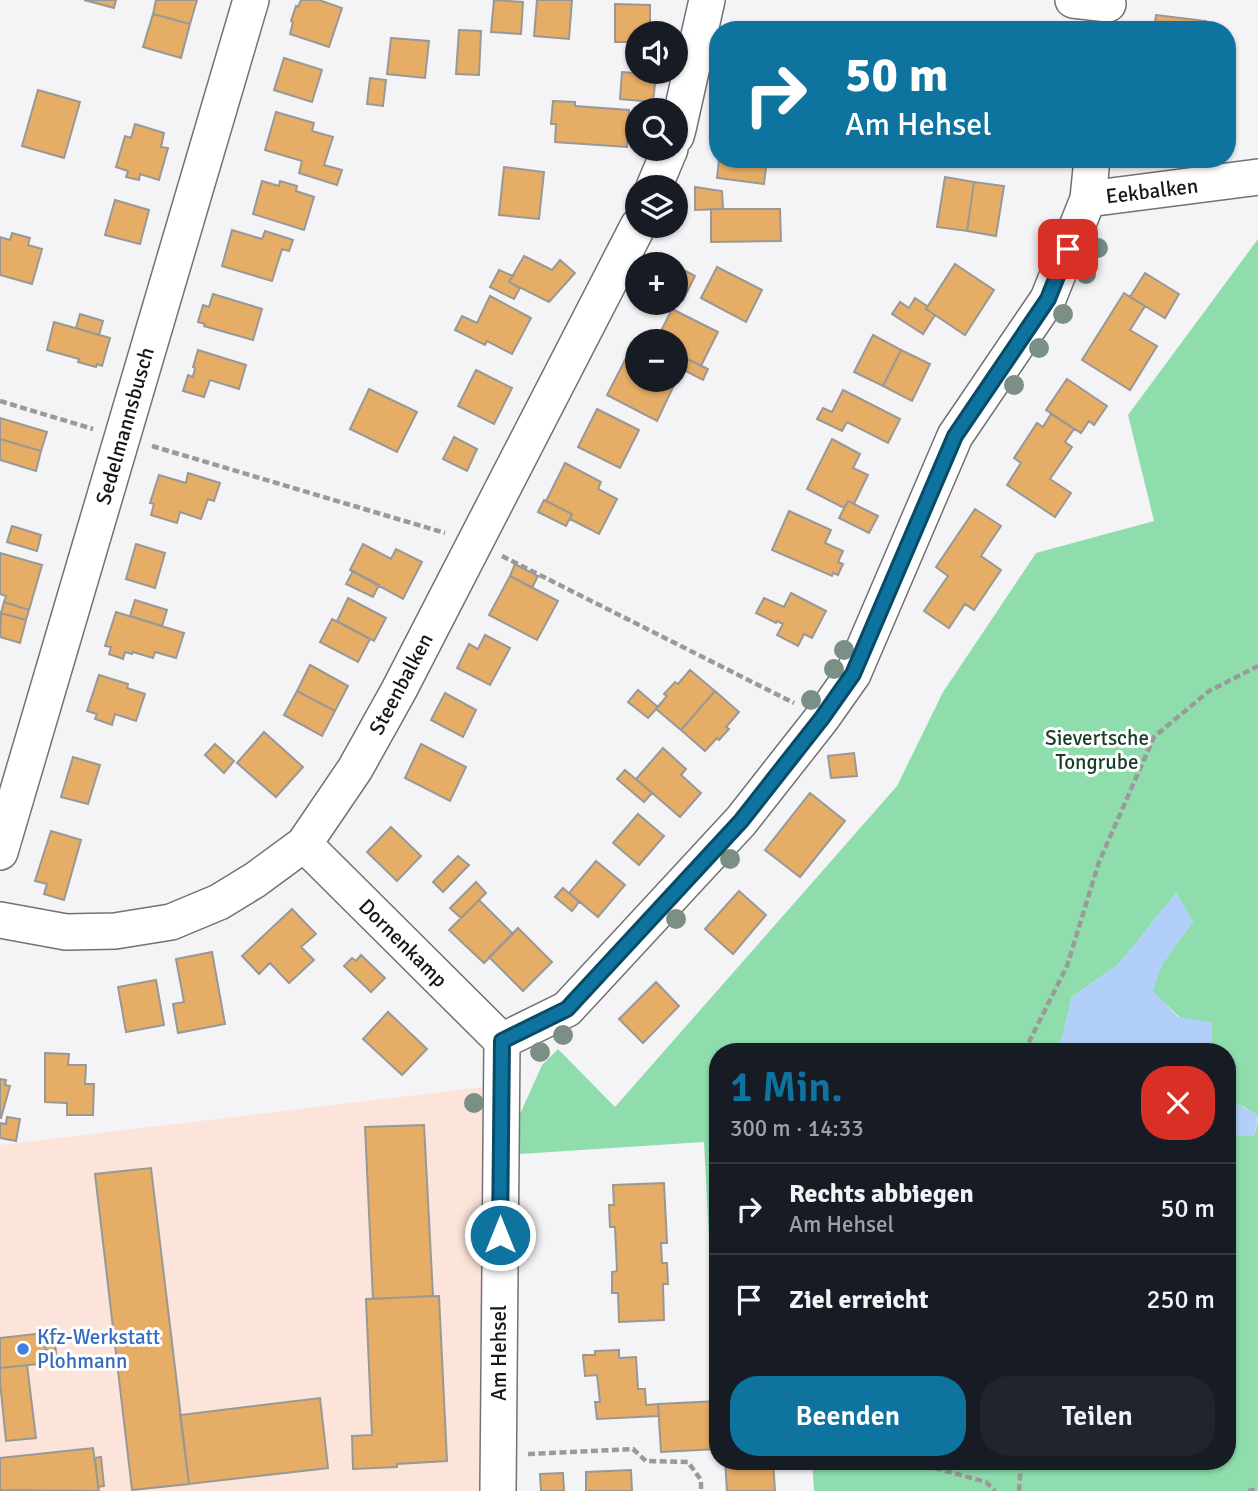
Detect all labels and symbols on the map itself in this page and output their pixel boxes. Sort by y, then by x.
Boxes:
street label: Eekbalken [1104,172,1200,210]
pin [1038,219,1098,279]
street label: Sedelmannsbusch [90,344,160,508]
street label: Steenbalken [363,629,439,739]
park label: Sievertsche Tongrube [1045,725,1149,775]
street label: Dornenkamp [353,893,453,993]
position arrow [463,1198,537,1272]
street label: Am Hehsel [486,1305,512,1401]
place label: Kfz-Werkstatt Plohmann [37,1324,160,1374]
marker: Kfz-Werkstatt Plohmann [15,1341,31,1357]

